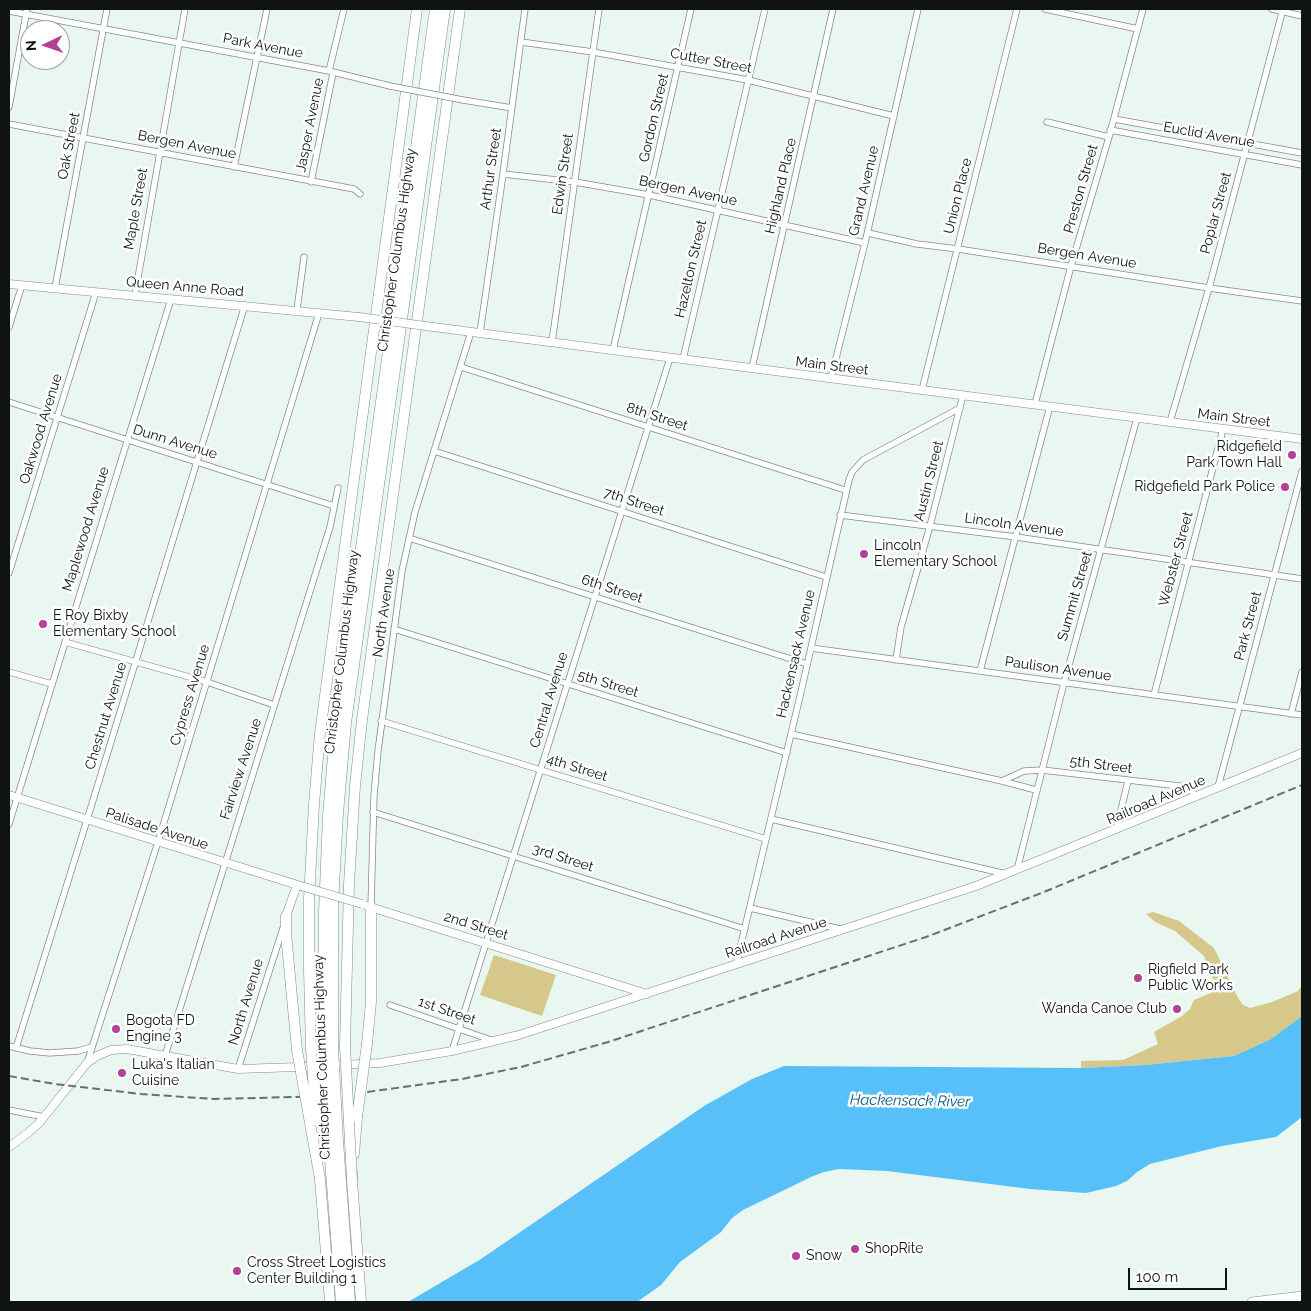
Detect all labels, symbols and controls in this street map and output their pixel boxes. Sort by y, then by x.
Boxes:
north arrow [20,20,70,70]
street label: Park Avenue [221,30,305,62]
text: N [23,40,39,51]
street label: Cutter Street [669,45,753,77]
street label: Gordon Street [636,72,672,164]
street label: Jasper Avenue [293,77,327,173]
street label: Oak Street [54,111,84,181]
street label: Euclid Avenue [1162,119,1256,151]
street label: Bergen Avenue [136,127,238,163]
street label: Arthur Street [477,127,505,211]
street label: Edwin Street [549,132,577,216]
street label: Highland Place [762,136,800,236]
street label: Preston Street [1060,143,1102,235]
street label: Grand Avenue [845,144,883,238]
street label: Christopher Columbus Highway [374,147,420,353]
street label: Union Place [940,156,976,236]
street label: Maple Street [121,167,151,251]
street label: Poplar Street [1197,170,1235,256]
street label: Bergen Avenue [637,172,739,210]
street label: Hazelton Street [672,218,710,320]
street label: Bergen Avenue [1036,240,1138,272]
street label: Queen Anne Road [125,273,245,301]
street label: Main Street [795,353,869,379]
street label: Oakwood Avenue [16,372,66,486]
street label: 8th Street [624,399,690,435]
street label: Main Street [1197,405,1271,431]
street label: Dunn Avenue [131,421,219,463]
street label: Austin Street [911,439,947,523]
place label: Ridgefield Park Town Hall [1186,439,1282,472]
marker: Ridgefield Park Town Hall [1286,449,1298,461]
street label: Maplewood Avenue [59,465,113,593]
place label: Ridgefield Park Police [1134,479,1275,495]
marker: Ridgefield Park Police [1279,481,1291,493]
street label: 7th Street [602,484,666,520]
street label: Lincoln Avenue [963,510,1065,540]
street label: Webster Street [1155,510,1197,608]
place label: Lincoln Elementary School [874,538,997,570]
marker: Lincoln Elementary School [858,548,870,560]
street label: Christopher Columbus Highway [321,549,363,755]
street label: Summit Street [1054,549,1096,643]
street label: North Avenue [369,568,399,658]
street label: 6th Street [579,571,645,607]
street label: Hackensack Avenue [773,588,819,720]
street label: Park Street [1231,590,1265,662]
place label: E Roy Bixby Elementary School [53,608,176,640]
marker: E Roy Bixby Elementary School [37,618,49,630]
street label: Cypress Avenue [167,642,213,748]
street label: Central Avenue [526,650,572,750]
street label: Paulison Avenue [1004,653,1112,685]
street label: Chestnut Avenue [82,660,130,772]
street label: 5th Street [575,667,641,701]
street label: Fairview Avenue [217,716,265,822]
street label: 4th Street [544,751,610,785]
street label: 5th Street [1069,753,1133,777]
street label: Railroad Avenue [1104,772,1208,828]
street label: Palisade Avenue [103,804,211,854]
street label: 3rd Street [530,840,596,876]
street label: 2nd Street [442,908,510,944]
street label: Railroad Avenue [723,914,829,962]
street label: Christopher Columbus Highway [310,954,334,1160]
street label: North Avenue [225,957,267,1047]
place label: Rigfield Park Public Works [1148,962,1233,994]
marker: Rigfield Park Public Works [1132,972,1144,984]
street label: 1st Street [416,993,478,1029]
place label: Wanda Canoe Club [1042,1001,1167,1017]
marker: Wanda Canoe Club [1171,1003,1183,1015]
place label: Bogota FD Engine 3 [126,1013,195,1046]
marker: Bogota FD Engine 3 [110,1023,122,1035]
place label: Luka's Italian Cuisine [132,1057,215,1090]
marker: Luka's Italian Cuisine [116,1067,128,1079]
water label: Hackensack River [850,1091,970,1111]
place label: ShopRite [865,1241,923,1257]
marker: ShopRite [849,1243,861,1255]
place label: Snow [806,1248,842,1264]
marker: Snow [790,1250,802,1262]
place label: Cross Street Logistics Center Building 1 [247,1255,386,1288]
scale bar [1131,1258,1230,1290]
marker: Cross Street Logistics Center Building 1 [231,1265,243,1277]
text: 100 m [1136,1268,1178,1286]

